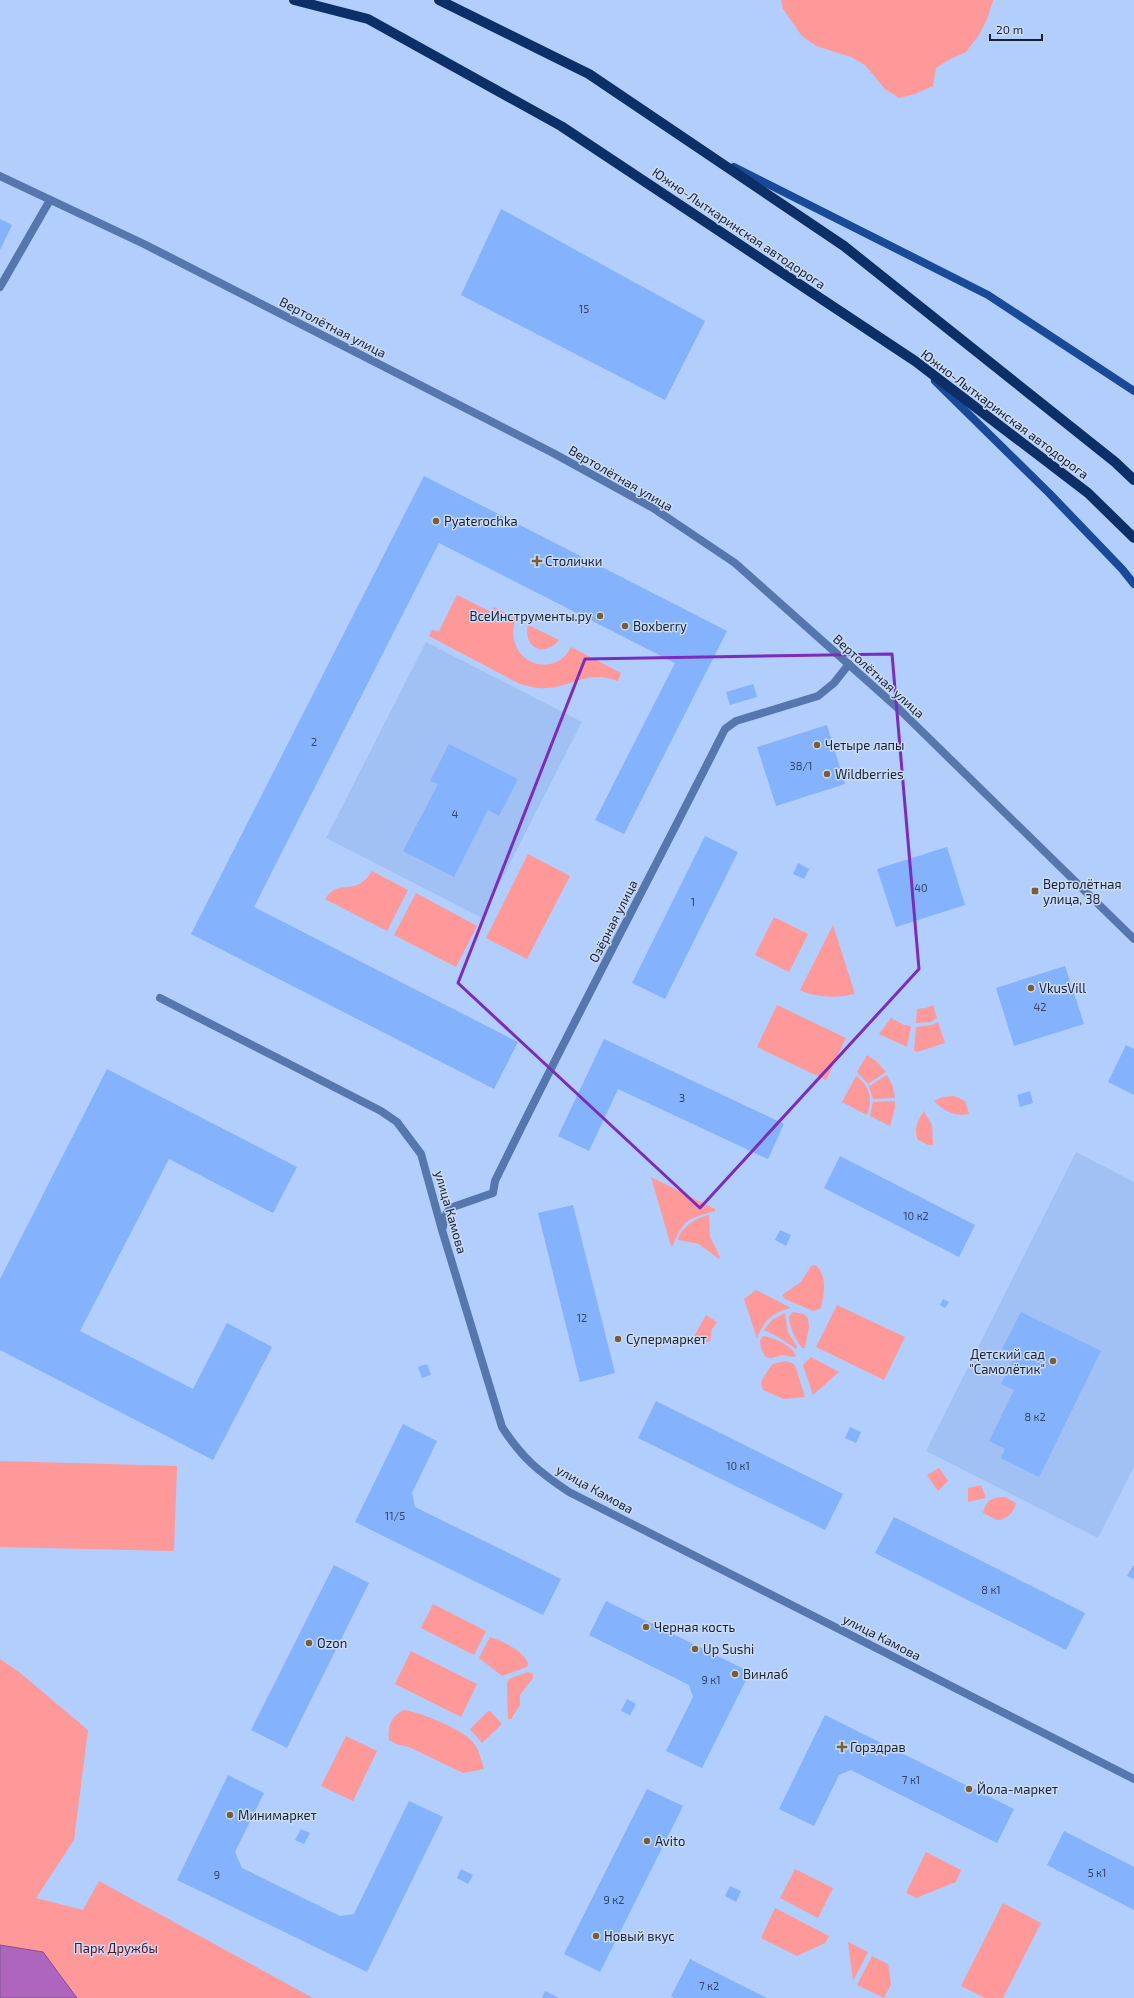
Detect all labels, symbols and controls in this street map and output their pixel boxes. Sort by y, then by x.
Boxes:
scale bar [990,16,1042,42]
text: 20 m [996,22,1023,36]
street label: Южно-Лыткаринская автодорога [649,164,829,292]
street label: Вертолётная улица [277,293,389,361]
house number: 15 [579,302,589,315]
street label: Южно-Лыткаринская автодорога [918,346,1092,482]
street label: Вертолётная улица [566,442,676,514]
place label: Pyaterochka [444,513,518,529]
marker: Pyaterochka [431,516,441,526]
place label: Столички [545,553,602,569]
marker: Столички [532,556,542,566]
place label: ВсеИнструменты.ру [469,608,592,624]
marker: ВсеИнструменты.ру [595,611,605,621]
place label: Boxberry [633,618,687,634]
marker: Boxberry [620,621,630,631]
street label: Вертолётная улица [830,631,928,721]
house number: 2 [311,735,317,748]
place label: Четыре лапы [825,737,904,753]
marker: Четыре лапы [812,740,822,750]
house number: 38/1 [790,759,812,772]
place label: Wildberries [835,766,903,782]
marker: Wildberries [822,769,832,779]
house number: 4 [452,807,459,820]
place label: Вертолётная улица, 38 [1043,876,1121,907]
street label: Озёрная улица [585,877,641,965]
house number: 40 [914,881,928,894]
marker: Вертолётная улица, 38 [1030,886,1040,896]
house number: 1 [691,895,695,908]
place label: VkusVill [1039,980,1086,996]
marker: VkusVill [1026,983,1036,993]
house number: 42 [1034,1000,1046,1013]
house number: 3 [679,1091,685,1104]
street label: улица Камова [432,1169,470,1255]
house number: 10 к2 [903,1209,929,1222]
house number: 12 [577,1311,587,1324]
place label: Супермаркет [626,1331,707,1347]
marker: Супермаркет [613,1334,623,1344]
place label: Детский сад "Самолётик" [969,1346,1045,1377]
marker: Детский сад "Самолётик" [1048,1356,1058,1366]
house number: 8 к2 [1024,1410,1046,1423]
house number: 10 к1 [726,1459,750,1472]
street label: улица Камова [554,1461,636,1517]
house number: 11/5 [385,1509,405,1522]
house number: 8 к1 [981,1583,1001,1596]
street label: улица Камова [840,1610,924,1664]
place label: Черная кость [654,1619,736,1635]
marker: Черная кость [641,1622,651,1632]
place label: Ozon [317,1635,347,1651]
marker: Ozon [304,1638,314,1648]
place label: Up Sushi [703,1641,754,1657]
marker: Up Sushi [690,1644,700,1654]
place label: Винлаб [743,1666,788,1682]
marker: Винлаб [730,1669,740,1679]
house number: 9 к1 [701,1673,721,1686]
place label: Горздрав [850,1739,906,1755]
marker: Горздрав [837,1742,847,1752]
house number: 7 к1 [902,1773,920,1786]
place label: Йола-маркет [977,1781,1059,1797]
marker: Йола-маркет [964,1784,974,1794]
place label: Минимаркет [238,1807,317,1823]
marker: Минимаркет [225,1810,235,1820]
place label: Avito [655,1833,685,1849]
marker: Avito [642,1836,652,1846]
house number: 5 к1 [1088,1866,1106,1879]
house number: 9 [214,1868,220,1881]
house number: 9 к2 [604,1893,624,1906]
place label: Новый вкус [604,1928,675,1944]
marker: Новый вкус [591,1931,601,1941]
park label: Парк Дружбы [74,1940,158,1956]
house number: 7 к2 [699,1979,719,1992]

